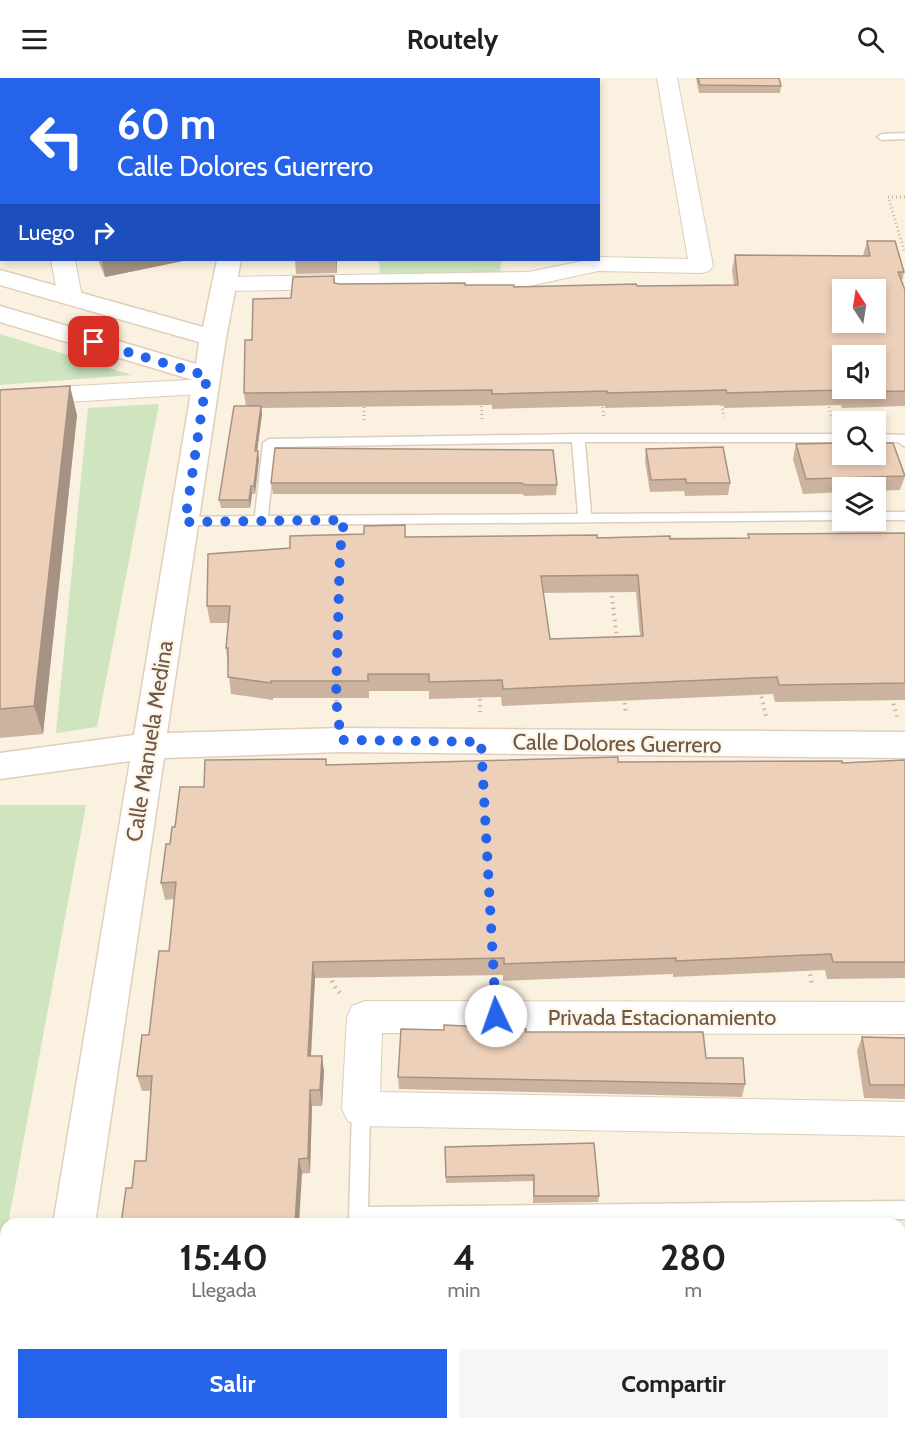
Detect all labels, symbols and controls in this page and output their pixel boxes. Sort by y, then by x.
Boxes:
icon: menu [18,23,51,56]
text: Routely [407,23,498,56]
icon: search [854,23,887,56]
text: 60 m [117,98,216,150]
icon: left [18,102,96,180]
text: Calle Dolores Guerrero [117,150,373,183]
icon: right [87,216,120,249]
text: Luego [18,219,75,246]
north arrow [832,279,886,333]
map controls [832,279,886,531]
pin [68,316,119,367]
icon: arrive [77,325,110,358]
button: sound [832,345,886,399]
button: search [832,411,886,465]
button: layers [832,477,886,531]
street label: Calle Manuela Medina [120,638,179,844]
street label: Calle Dolores Guerrero [512,728,722,759]
position arrow [464,984,528,1048]
street label: Privada Estacionamiento [548,1004,776,1031]
text: 15:40 [180,1235,268,1279]
text: 4 [453,1235,475,1279]
text: 280 [660,1235,726,1279]
text: Llegada [191,1278,256,1302]
text: min [448,1278,481,1302]
text: m [684,1278,702,1302]
button: Salir [18,1349,447,1418]
button: Compartir [459,1349,888,1418]

